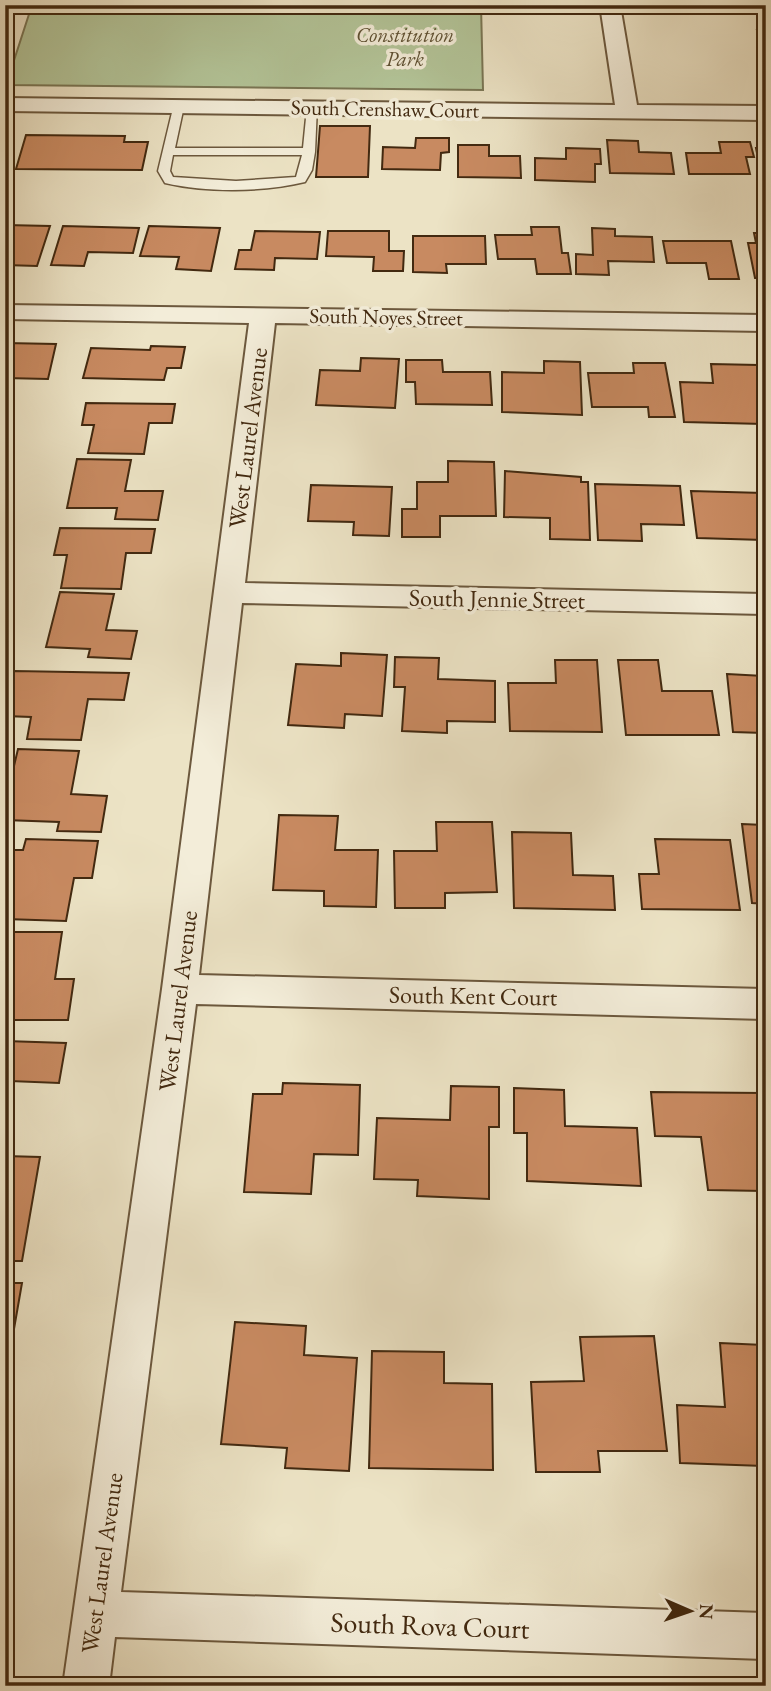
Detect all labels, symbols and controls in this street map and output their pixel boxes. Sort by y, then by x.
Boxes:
park label: Constitution Park [356,21,454,72]
street label: South Crenshaw Court [291,93,480,124]
street label: South Noyes Street [309,302,463,331]
street label: West Laurel Avenue [221,346,274,530]
street label: South Jennie Street [409,581,586,616]
street label: West Laurel Avenue [151,909,204,1093]
street label: South Kent Court [389,979,558,1012]
street label: West Laurel Avenue [73,1471,130,1655]
north arrow [656,1576,726,1646]
text: N [694,1603,719,1620]
street label: South Rova Court [330,1604,530,1646]

